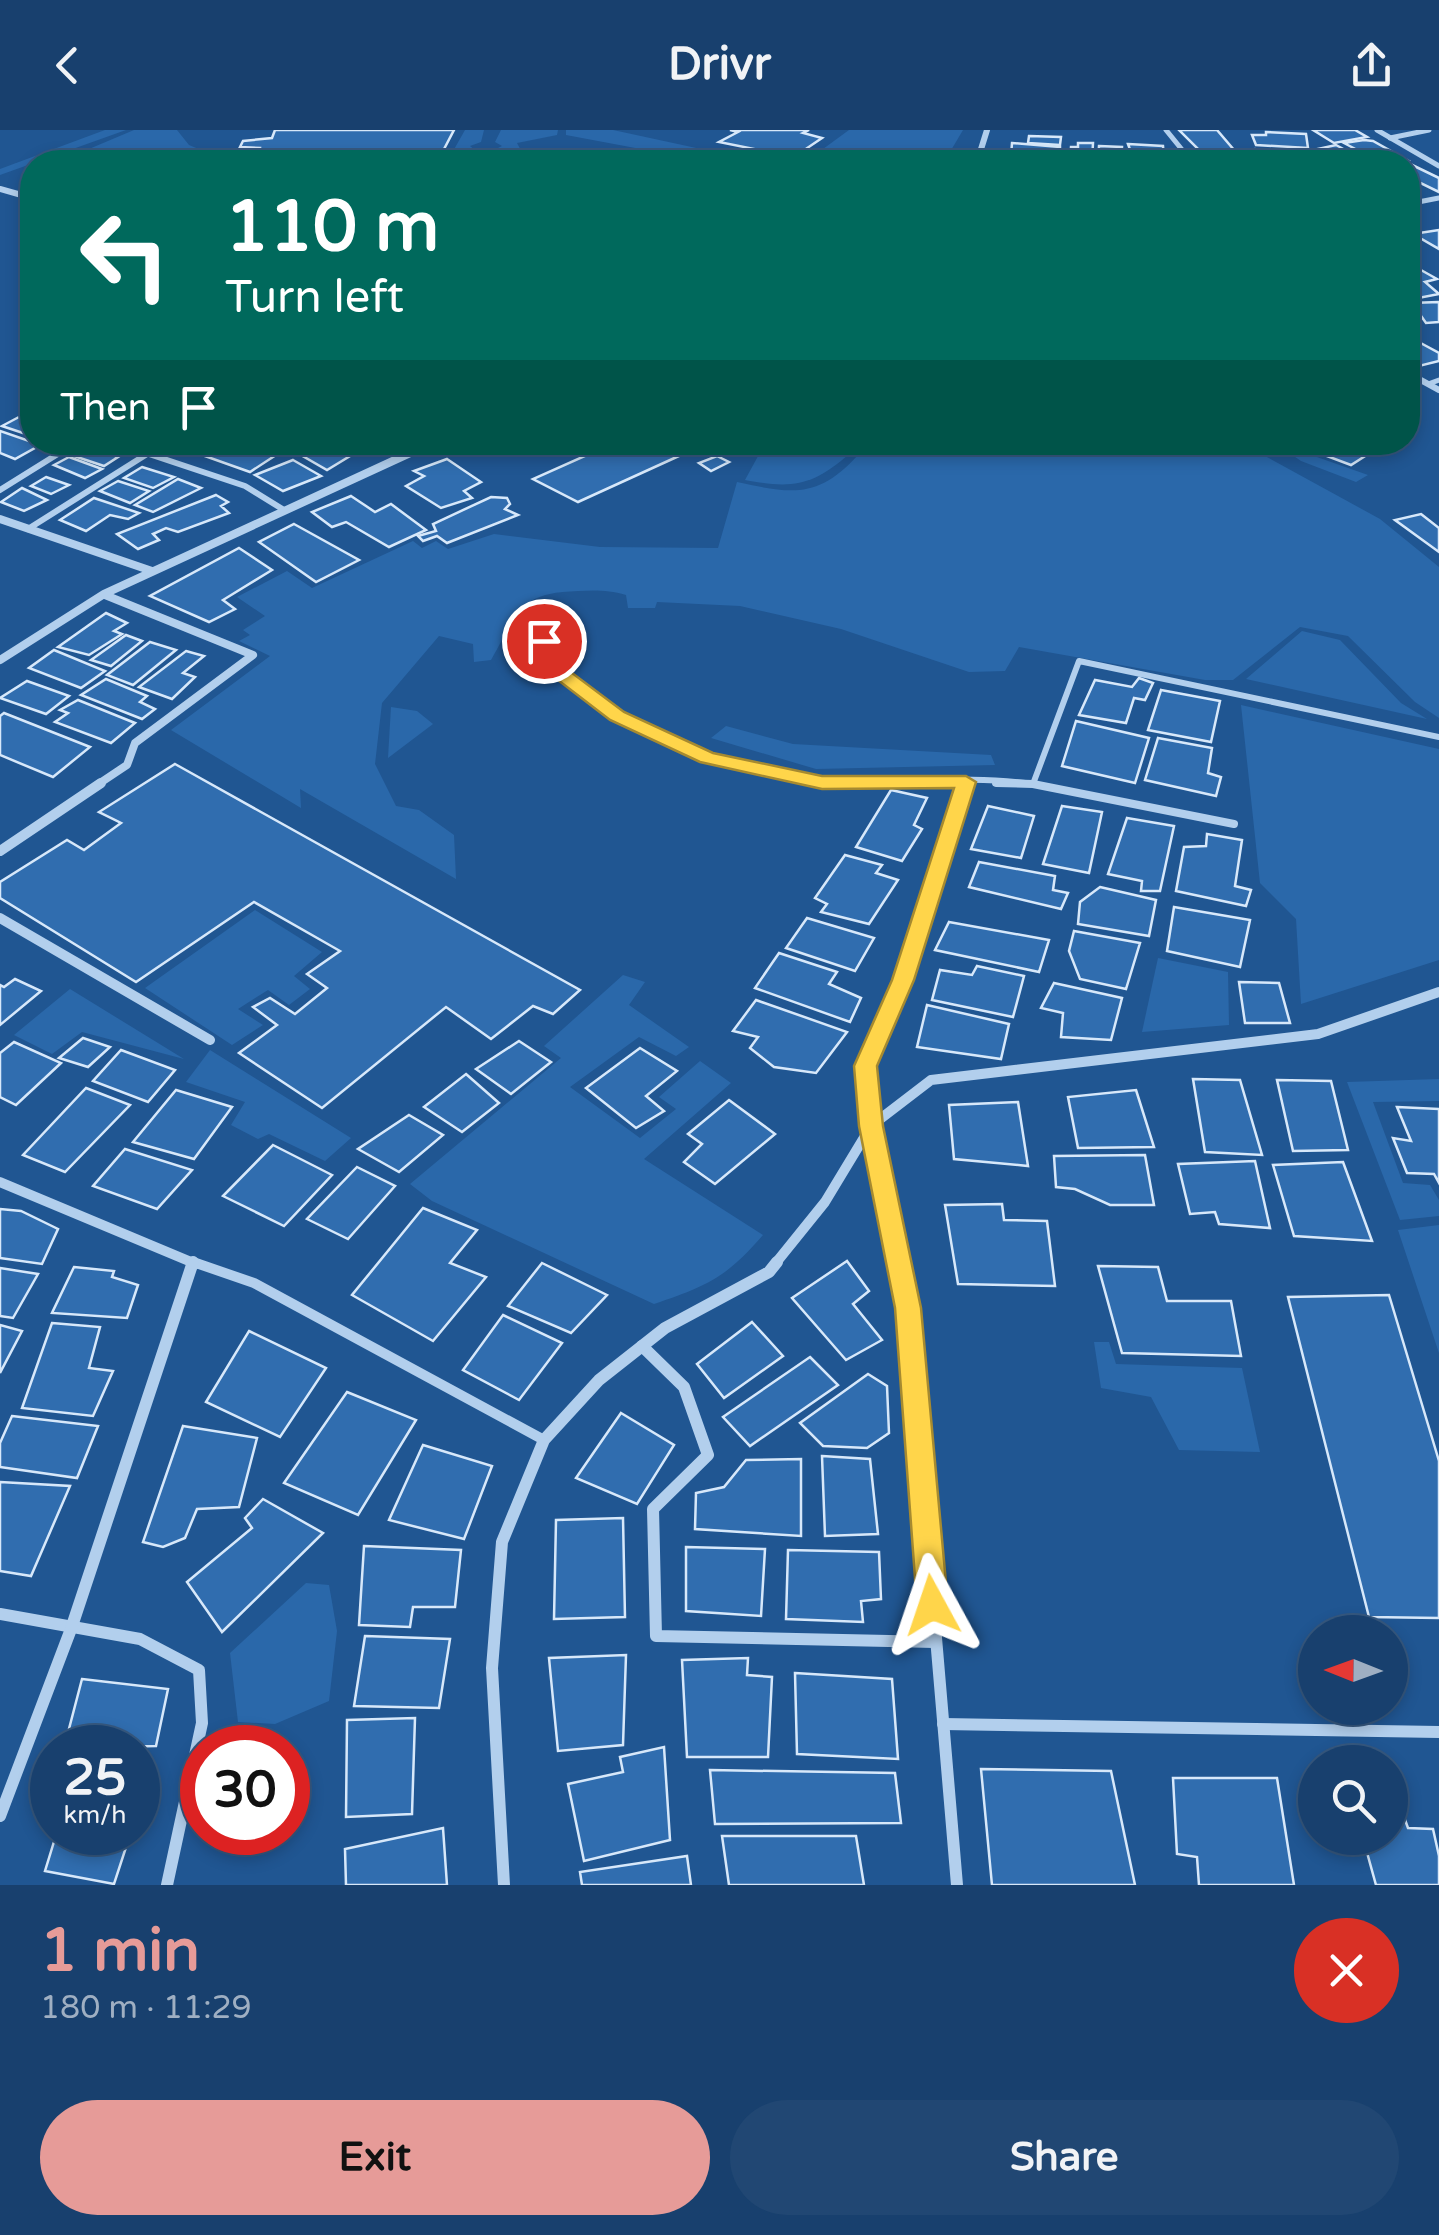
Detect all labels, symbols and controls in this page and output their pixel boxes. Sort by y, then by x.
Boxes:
icon: back [40,38,95,93]
text: Drivr [668,38,771,92]
icon: share [1344,38,1399,93]
text: 110 m [225,186,439,270]
icon: left [60,190,190,320]
text: Turn left [225,271,404,325]
icon: arrive [171,380,226,435]
text: Then [60,385,151,431]
pin [502,599,587,684]
icon: arrive [517,614,572,669]
position arrow [880,1553,984,1657]
north arrow [1298,1615,1408,1725]
map controls [1298,1615,1408,1855]
speed limit sign: 30 [180,1725,310,1855]
button: search [1298,1745,1408,1855]
text: 25 [64,1748,126,1808]
text: km/h [64,1800,126,1830]
text: 1 min [40,1915,200,1987]
button: close [1294,1918,1399,2023]
text: 180 m · 11:29 [40,1989,252,2027]
button: Exit [40,2100,710,2215]
button: Share [730,2100,1399,2215]

